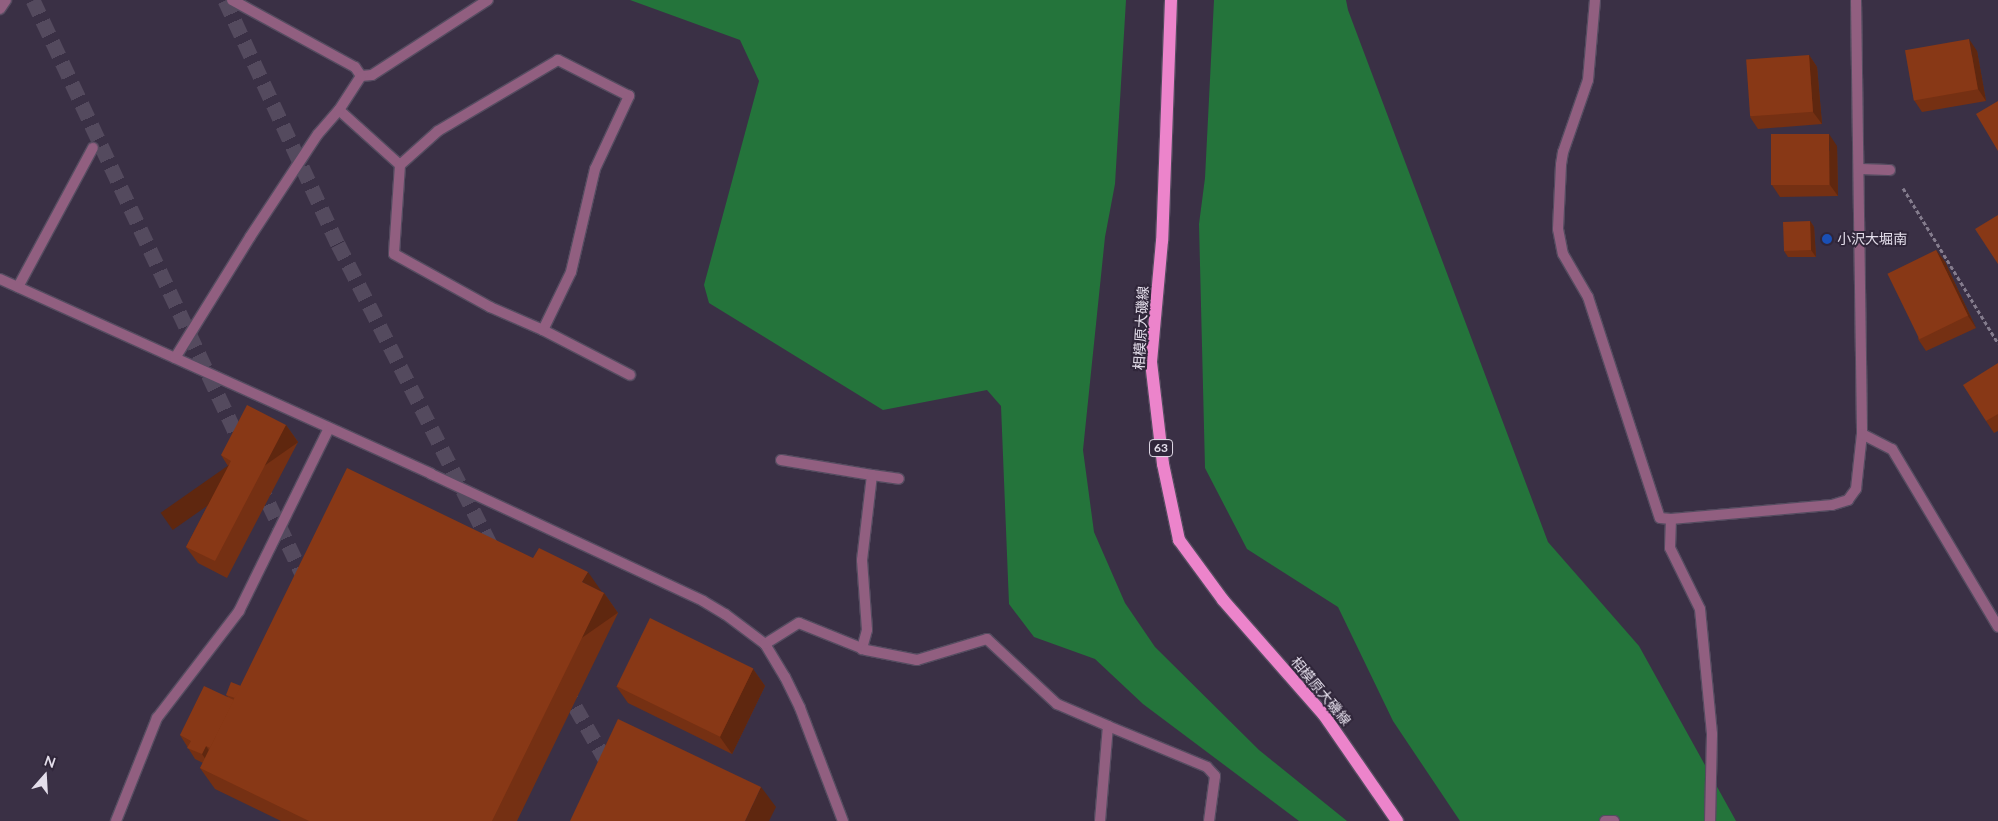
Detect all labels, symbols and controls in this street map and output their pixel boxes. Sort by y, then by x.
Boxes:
place label: 小沢大堀南 [1837,231,1907,247]
marker: 小沢大堀南 [1821,233,1833,245]
street label: 相模原大磯線 [1130,286,1152,370]
road number: 63 [1148,438,1174,458]
street label: 相模原大磯線 [1288,653,1354,729]
north arrow [20,751,70,801]
text: N [42,752,58,771]

